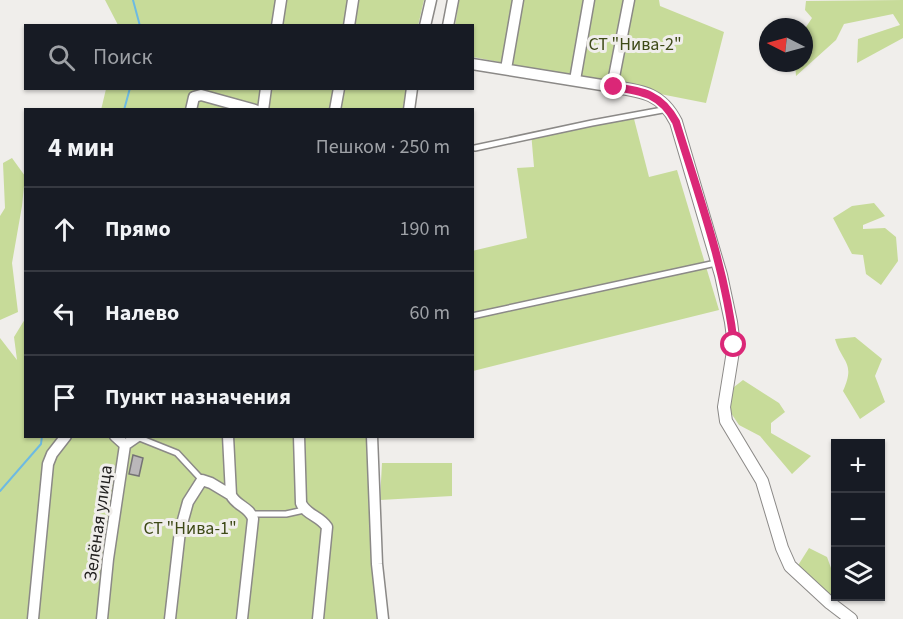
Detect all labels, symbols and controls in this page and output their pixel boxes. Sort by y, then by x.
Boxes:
north arrow [759,18,813,72]
search box [24,24,474,90]
park label: СТ "Нива-2" [588,32,682,57]
icon: search [45,41,78,74]
text: Поиск [93,41,152,73]
route end [600,73,626,99]
text: 4 мин [48,129,114,166]
text: Пешком · 250 m [316,133,450,161]
icon: ahead [48,213,81,246]
text: Прямо [105,213,171,245]
text: 190 m [400,215,450,243]
icon: left [48,297,81,330]
text: Налево [105,297,179,329]
text: 60 m [410,299,450,327]
route start [720,331,746,357]
icon: arrive [48,381,81,414]
text: Пункт назначения [105,381,291,413]
map controls [831,439,885,601]
button: + [831,439,885,493]
street label: Зелёная улица [78,464,119,583]
button: − [831,493,885,547]
park label: СТ "Нива-1" [143,516,237,541]
button: layers [831,547,885,601]

